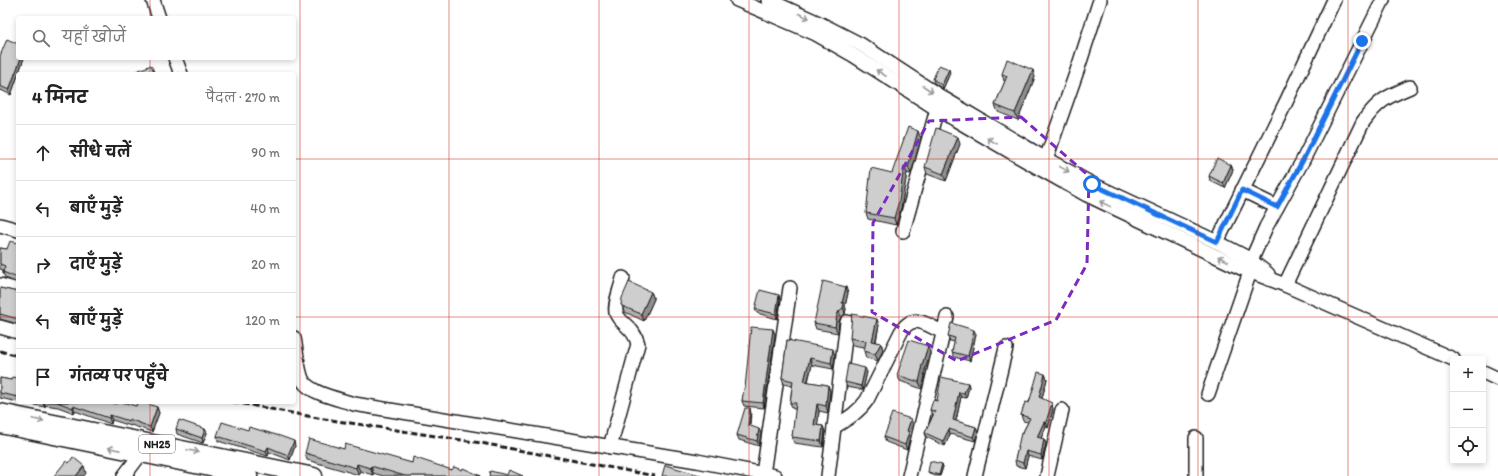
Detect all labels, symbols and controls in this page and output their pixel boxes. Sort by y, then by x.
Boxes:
one-way arrow [797,13,809,20]
search box [16,16,296,60]
icon: search [30,27,52,49]
text: यहाँ खोजें [62,28,126,46]
route end [1353,32,1371,50]
one-way arrow [875,68,887,76]
one-way arrow [922,85,933,93]
text: 4 मिनट [32,87,87,107]
text: पैदल · 270 m [206,90,280,105]
one-way arrow [987,137,998,145]
icon: ahead [32,142,54,164]
text: सीधे चलें [70,143,131,161]
text: 90 m [251,145,280,160]
one-way arrow [1058,165,1070,173]
route start [1083,175,1101,193]
icon: left [32,198,54,220]
text: बाएँ मुड़ें [70,199,122,217]
one-way arrow [1100,200,1112,207]
text: 40 m [250,201,280,216]
icon: right [32,254,54,276]
text: दाएँ मुड़ें [70,255,122,273]
one-way arrow [1217,255,1229,263]
text: 20 m [251,257,280,272]
icon: left [32,310,54,332]
text: बाएँ मुड़ें [70,311,122,329]
text: 120 m [245,313,280,328]
map controls [1450,356,1486,464]
button: + [1450,356,1486,392]
icon: arrive [32,366,54,388]
text: गंतव्य पर पहुँचे [70,367,168,385]
button: − [1450,392,1486,428]
one-way arrow [31,416,44,424]
button: locate [1450,428,1486,464]
road number: NH25 [139,435,175,453]
one-way arrow [108,444,121,452]
one-way arrow [186,448,199,456]

